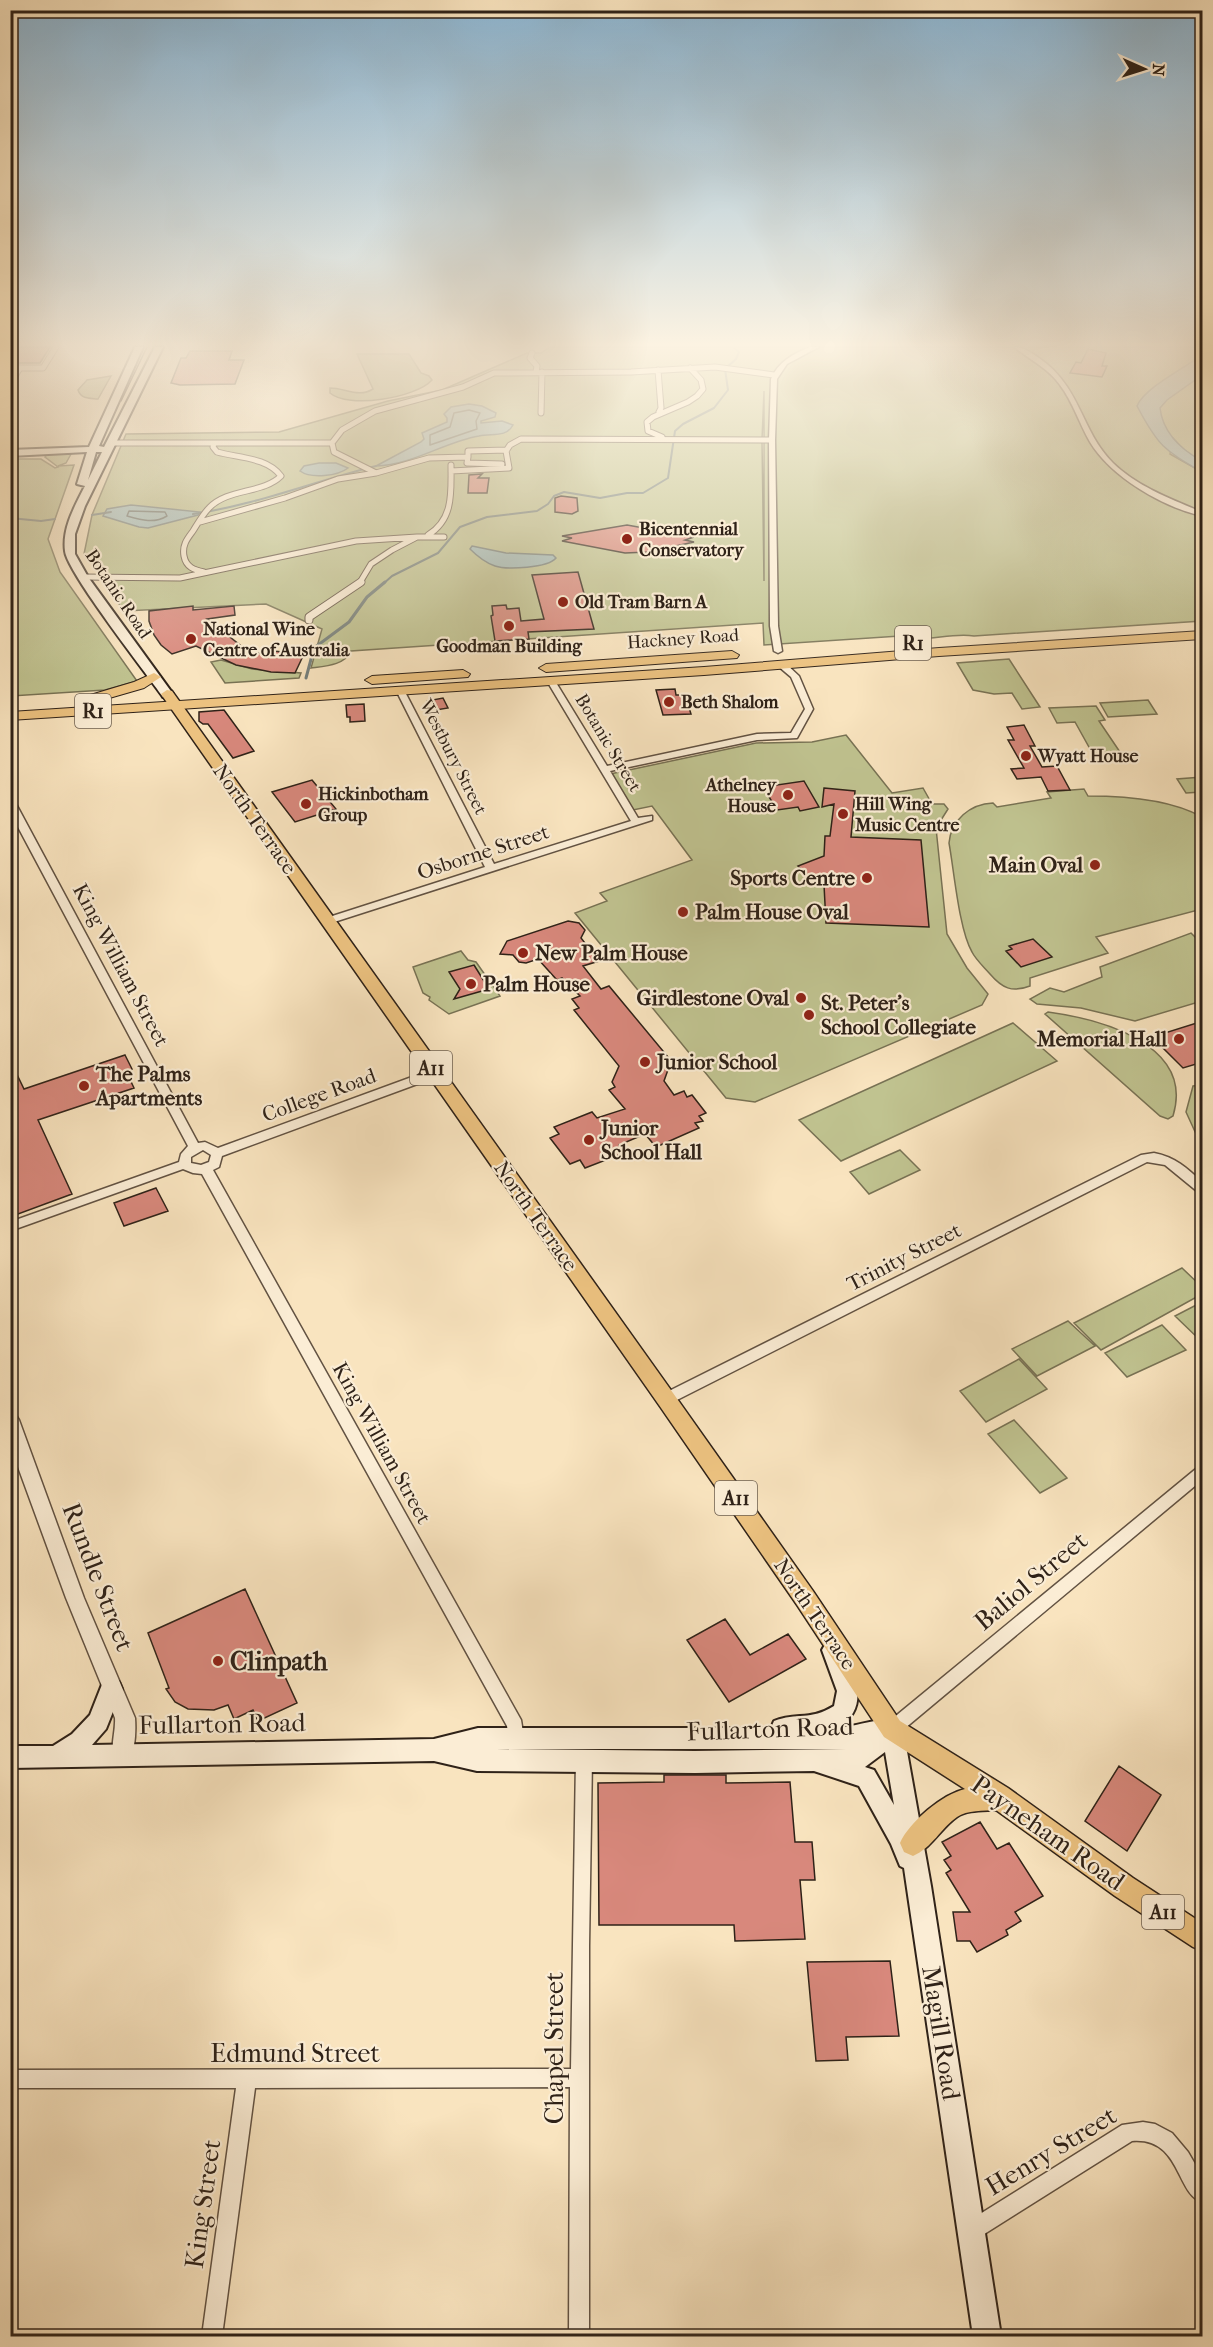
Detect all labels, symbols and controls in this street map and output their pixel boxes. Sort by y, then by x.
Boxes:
north arrow [1114,39,1174,99]
text: N [1149,63,1168,77]
place label: Bicentennial Conservatory [639,519,745,561]
marker: Bicentennial Conservatory [620,532,634,546]
street label: Botanic Road [80,545,156,643]
place label: Old Tram Barn A [575,592,708,613]
marker: Old Tram Barn A [556,595,570,609]
place label: National Wine Centre of Australia [203,619,350,661]
marker: Goodman Building [502,619,516,633]
street label: Hackney Road [626,625,740,653]
road number: R1 [895,626,931,660]
marker: National Wine Centre of Australia [184,632,198,646]
place label: Goodman Building [436,636,583,657]
street label: Botanic Street [571,690,646,796]
place label: Beth Shalom [681,692,780,713]
road number: R1 [75,694,111,728]
street label: Westbury Street [414,695,491,819]
marker: Beth Shalom [662,695,676,709]
place label: Wyatt House [1037,746,1138,767]
marker: Wyatt House [1019,749,1033,763]
street label: North Terrace [208,759,302,879]
place label: Athelney House [705,775,777,817]
place label: Hickinbotham Group [318,784,430,826]
marker: Athelney House [781,788,795,802]
place label: Hill Wing Music Centre [854,794,959,836]
marker: Hickinbotham Group [299,797,313,811]
marker: Hill Wing Music Centre [836,807,850,821]
street label: Osborne Street [414,819,552,885]
place label: Main Oval [988,853,1083,877]
marker: Main Oval [1088,858,1102,872]
place label: Sports Centre [730,866,856,890]
marker: Sports Centre [860,871,874,885]
street label: King William Street [68,879,174,1051]
place label: Palm House Oval [695,900,849,924]
marker: Palm House Oval [676,905,690,919]
place label: New Palm House [535,941,688,965]
marker: New Palm House [516,946,530,960]
place label: Palm House [483,972,590,996]
marker: Palm House [464,977,478,991]
place label: Girdlestone Oval [637,986,789,1010]
marker: Girdlestone Oval [794,991,808,1005]
place label: St. Peter's School Collegiate [821,991,976,1039]
marker: St. Peter's School Collegiate [802,1008,816,1022]
place label: Memorial Hall [1036,1027,1167,1051]
marker: Memorial Hall [1172,1032,1186,1046]
place label: Junior School [655,1050,777,1074]
road number: A11 [410,1051,452,1085]
marker: Junior School [638,1055,652,1069]
place label: The Palms Apartments [94,1062,203,1110]
street label: College Road [259,1063,380,1127]
marker: The Palms Apartments [77,1079,91,1093]
place label: Junior School Hall [599,1116,702,1164]
marker: Junior School Hall [582,1133,596,1147]
street label: North Terrace [489,1156,583,1276]
street label: Trinity Street [843,1218,965,1296]
street label: King William Street [328,1358,437,1528]
road number: A11 [715,1481,757,1515]
street label: Rundle Street [56,1498,141,1656]
street label: Baliol Street [968,1524,1094,1637]
street label: North Terrace [769,1554,861,1674]
place label: Clinpath [230,1646,328,1677]
marker: Clinpath [211,1654,225,1668]
street label: Fullarton Road [138,1707,307,1741]
street label: Fullarton Road [686,1711,855,1747]
street label: Payneham Road [965,1769,1131,1898]
road number: A11 [1142,1895,1184,1929]
street label: Magill Road [915,1964,967,2103]
street label: Chapel Street [539,1971,570,2124]
street label: Edmund Street [210,2038,380,2069]
street label: Henry Street [980,2099,1123,2202]
street label: King Street [179,2137,227,2270]

